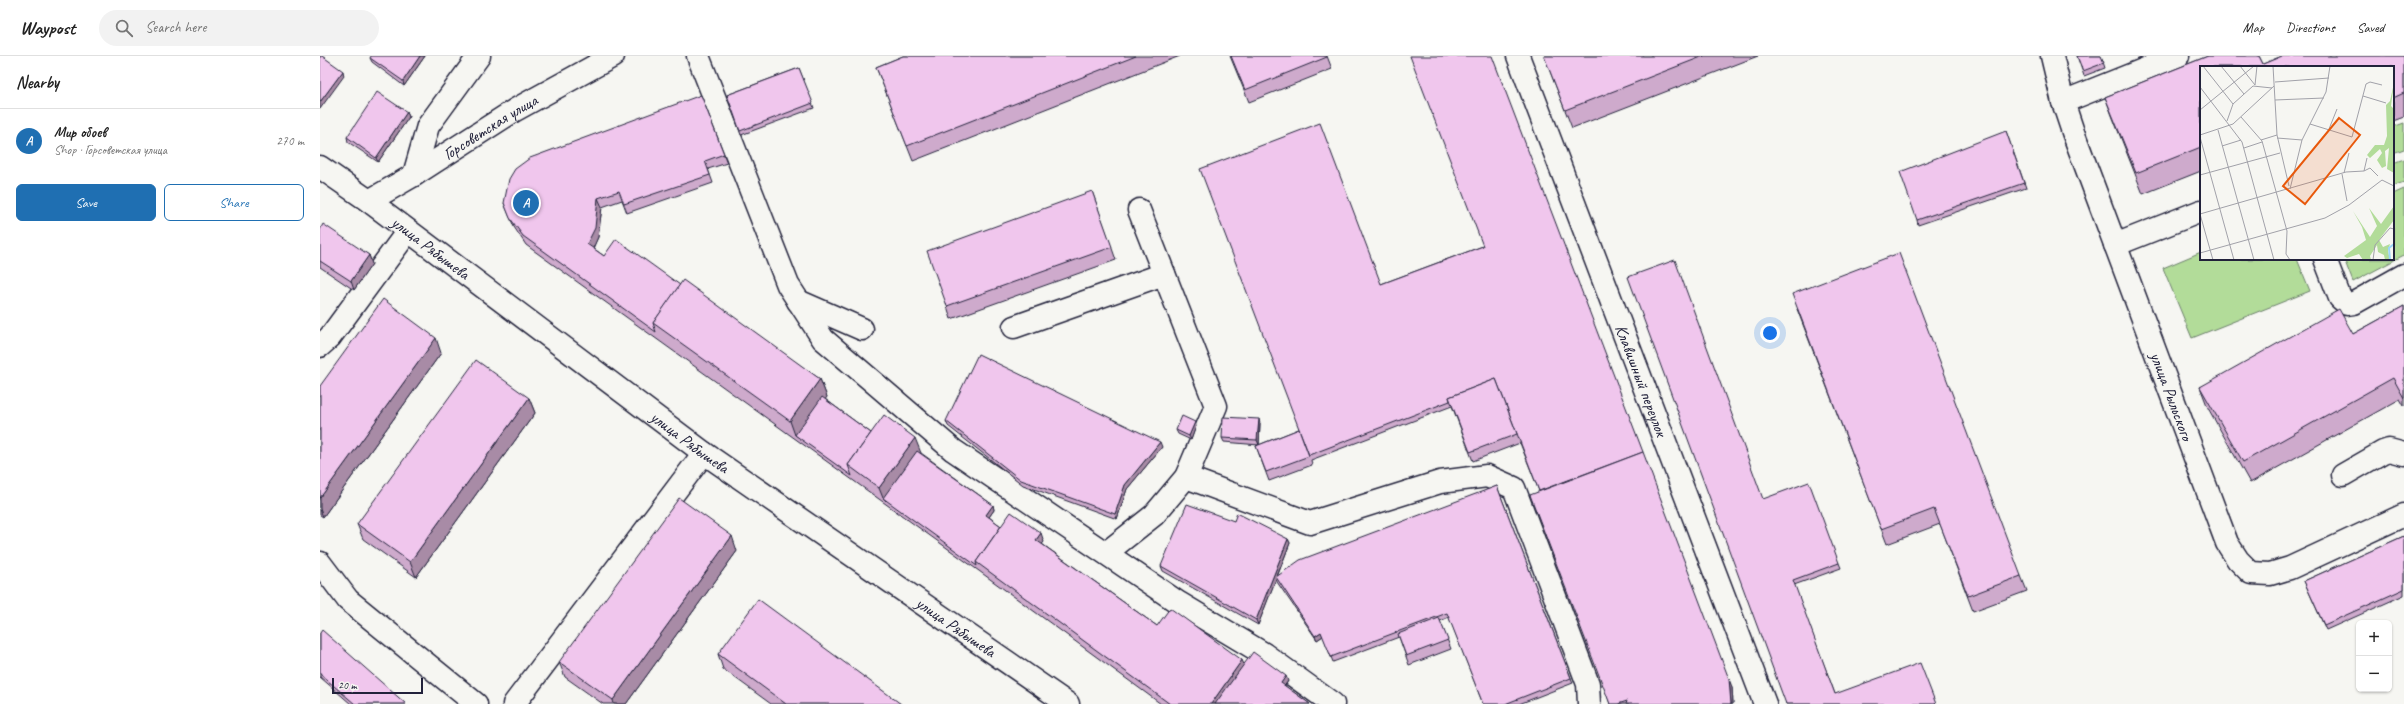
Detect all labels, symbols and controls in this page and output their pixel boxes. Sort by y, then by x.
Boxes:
search box [99,10,379,46]
text: Waypost [20,16,75,40]
icon: search [113,17,135,39]
text: Search here [145,18,206,37]
text: Map [2243,19,2264,36]
text: Directions [2286,19,2335,36]
text: Saved [2357,19,2384,36]
inset map [2200,66,2394,260]
text: Nearby [16,72,59,93]
street label: Горсоветская улица [439,89,542,164]
text: Мир обоев [54,123,106,142]
text: A [26,133,32,149]
text: 270 m [276,133,304,149]
text: Shop · Горсоветская улица [54,142,167,158]
button: Save [16,184,156,221]
button: Share [164,184,304,221]
pin: A [513,188,539,218]
street label: улица Рябышева [387,211,475,284]
street label: Клавишный переулок [1611,321,1673,441]
your location [1760,323,1780,343]
street label: улица Рыльского [2145,348,2199,445]
street label: улица Рябышева [646,406,734,478]
street label: улица Рябышева [911,591,1001,662]
map controls [2356,620,2392,692]
button: + [2356,620,2392,656]
button: − [2356,656,2392,692]
scale bar [332,676,423,695]
text: 20 m [338,678,357,692]

